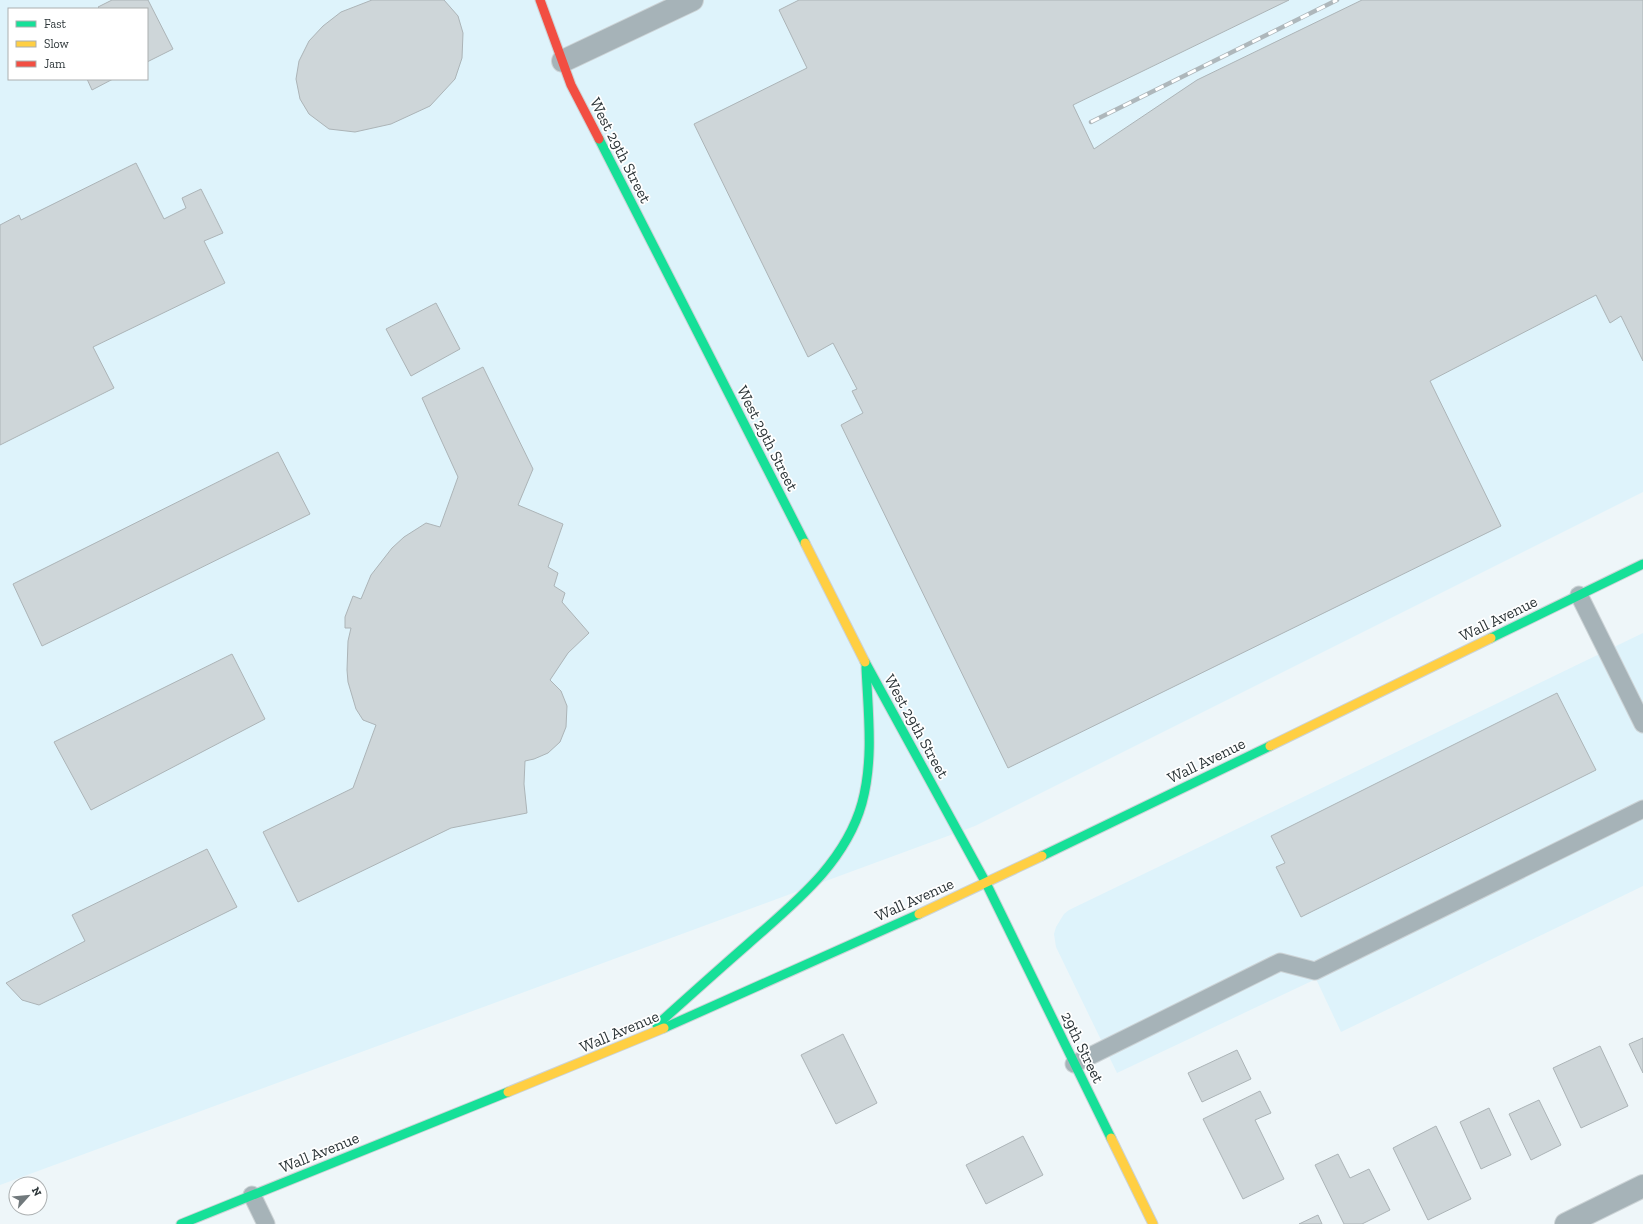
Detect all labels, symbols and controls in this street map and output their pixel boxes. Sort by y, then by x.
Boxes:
legend [8,8,148,80]
text: Fast [44,17,67,31]
text: Slow [44,37,70,51]
text: Jam [44,57,66,71]
street label: West 29th Street [586,94,655,206]
street label: West 29th Street [733,382,802,494]
street label: Wall Avenue [1456,591,1540,645]
street label: West 29th Street [880,671,953,781]
street label: Wall Avenue [1164,733,1248,787]
street label: Wall Avenue [872,874,957,925]
street label: Wall Avenue [577,1006,662,1057]
street label: 29th Street [1057,1008,1108,1086]
street label: Wall Avenue [277,1128,362,1177]
north arrow [8,1176,48,1216]
text: N [29,1185,44,1199]

